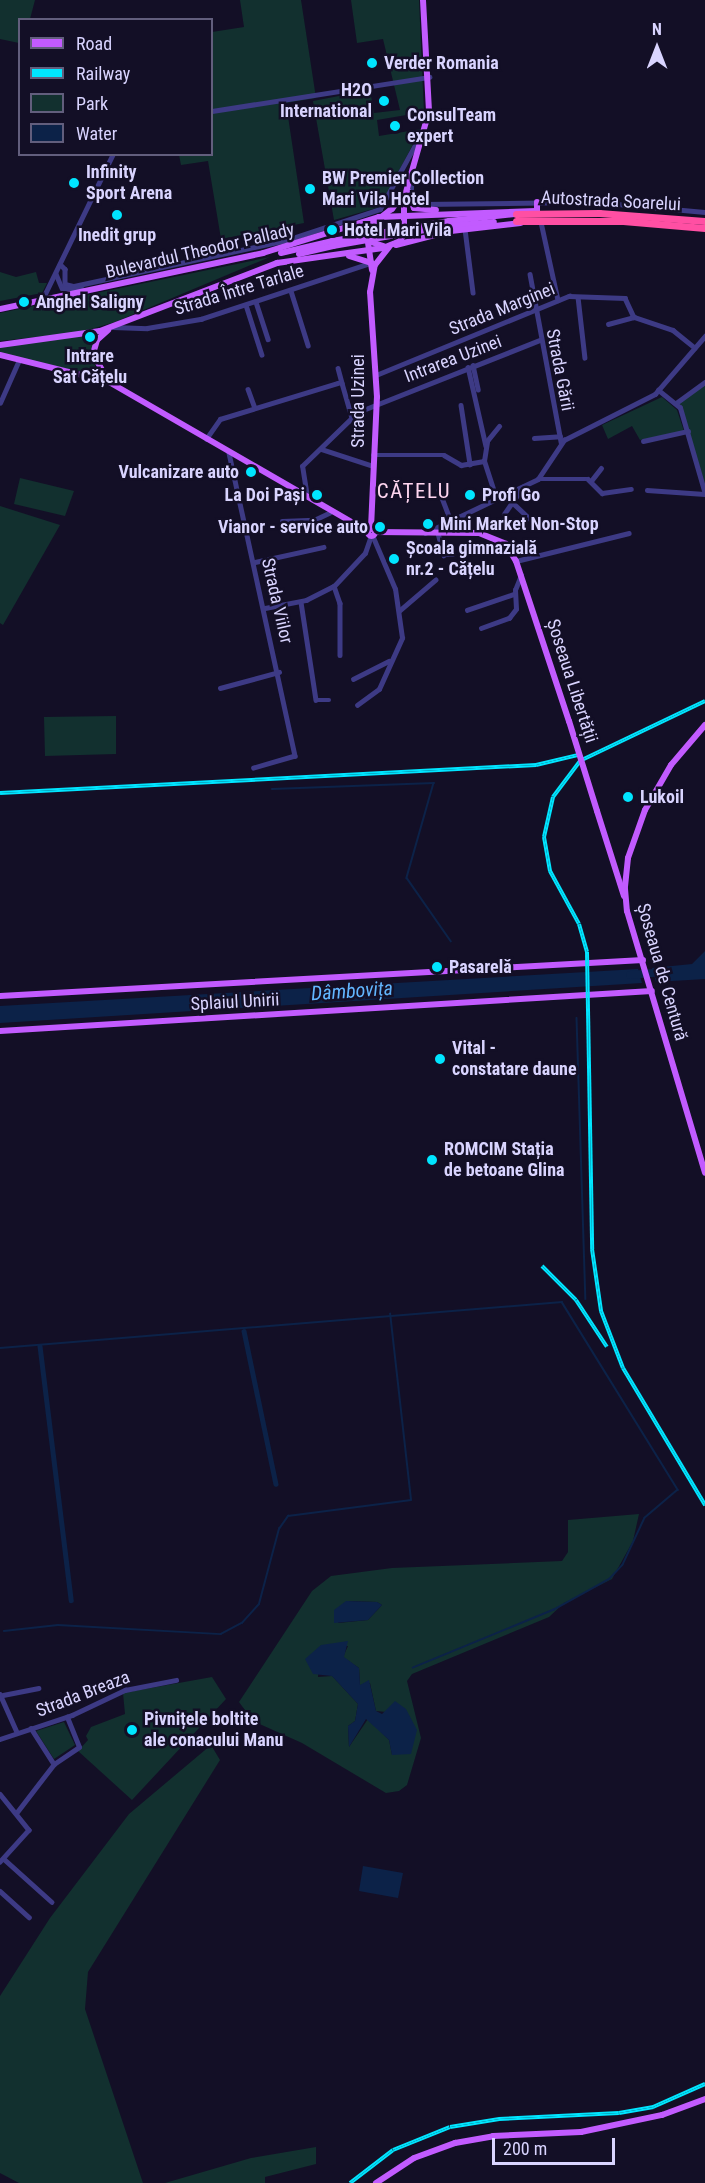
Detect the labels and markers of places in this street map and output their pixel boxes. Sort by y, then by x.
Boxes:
place label: Verder Romania [384,52,499,74]
marker: Verder Romania [365,56,379,70]
place label: H2O International [280,80,372,122]
marker: H2O International [377,94,391,108]
place label: ConsulTeam expert [407,105,496,148]
marker: ConsulTeam expert [388,119,402,133]
place label: Infinity Sport Arena [86,162,172,204]
place label: BW Premier Collection Mari Vila Hotel [322,168,484,210]
marker: Infinity Sport Arena [67,176,81,190]
marker: BW Premier Collection Mari Vila Hotel [303,182,317,196]
marker: Inedit grup [110,208,124,222]
place label: Hotel Mari Vila [344,219,452,241]
marker: Hotel Mari Vila [325,223,339,237]
place label: Inedit grup [78,224,156,246]
place label: Anghel Saligny [36,291,144,313]
marker: Anghel Saligny [17,295,31,309]
marker: Intrare Sat Cățelu [83,330,97,344]
place label: Intrare Sat Cățelu [53,346,127,388]
place label: Vulcanizare auto [119,461,239,483]
marker: Vulcanizare auto [244,465,258,479]
place label: La Doi Pași [225,484,305,506]
place label: Profi Go [482,484,540,506]
marker: La Doi Pași [310,488,324,502]
marker: Profi Go [463,488,477,502]
place label: Mini Market Non-Stop [440,513,599,535]
place label: Vianor - service auto [218,516,368,538]
marker: Mini Market Non-Stop [421,517,435,531]
marker: Vianor - service auto [373,520,387,534]
place label: Școala gimnazială nr.2 - Cățelu [406,538,537,580]
marker: Școala gimnazială nr.2 - Cățelu [387,552,401,566]
place label: Lukoil [640,786,684,808]
marker: Lukoil [621,790,635,804]
place label: Pasarelă [449,956,512,978]
marker: Pasarelă [430,960,444,974]
place label: Vital - constatare daune [452,1038,577,1080]
marker: Vital - constatare daune [433,1052,447,1066]
place label: ROMCIM Stația de betoane Glina [444,1139,564,1182]
marker: ROMCIM Stația de betoane Glina [425,1153,439,1167]
place label: Pivnițele boltite ale conacului Manu [144,1709,283,1752]
marker: Pivnițele boltite ale conacului Manu [125,1723,139,1737]

